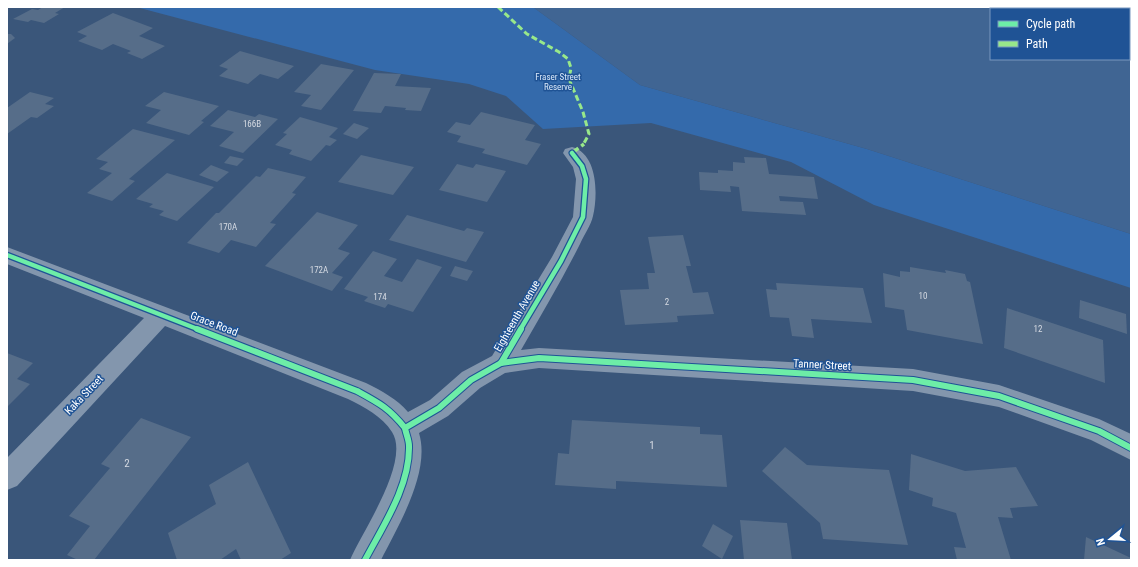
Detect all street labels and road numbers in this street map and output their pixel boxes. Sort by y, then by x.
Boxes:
street label: Eighteenth Avenue [491,278,543,354]
street label: Grace Road [188,309,240,339]
street label: Tanner Street [793,357,851,373]
street label: Kaka Street [62,373,106,417]

